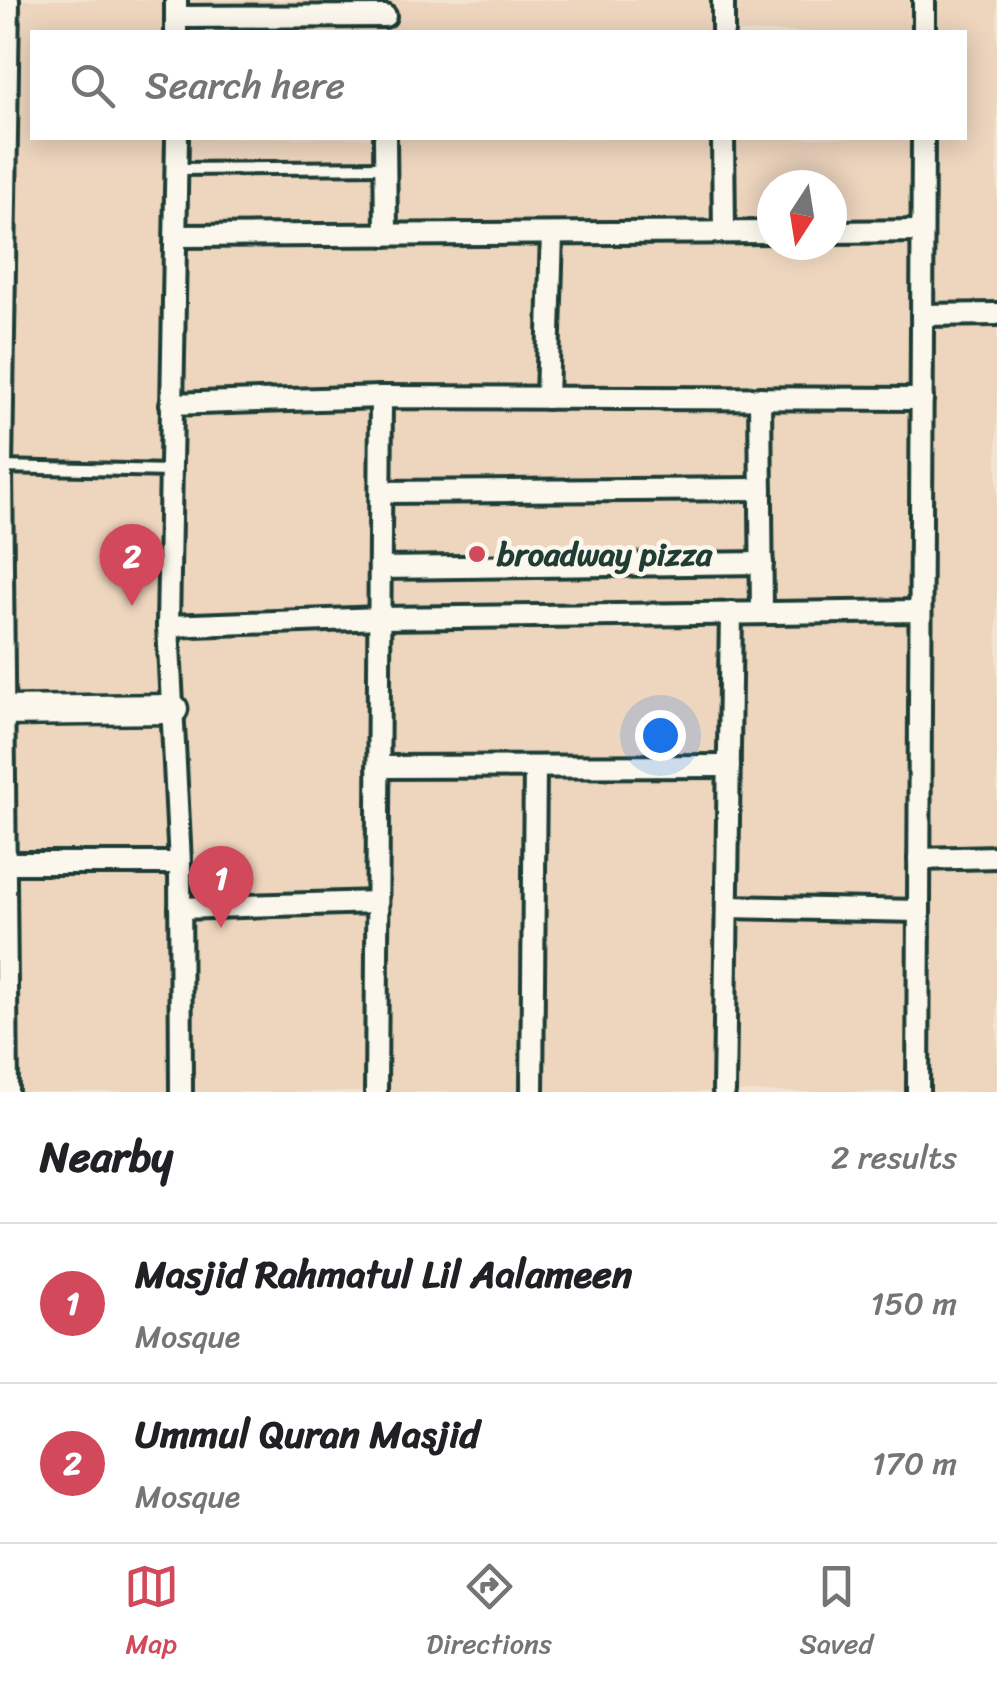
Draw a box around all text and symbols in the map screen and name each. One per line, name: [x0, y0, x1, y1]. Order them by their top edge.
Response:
search box: [30, 30, 967, 140]
text: Search here: [145, 52, 345, 119]
icon: search: [65, 58, 120, 113]
north arrow: [757, 170, 847, 260]
pin: 2: [100, 524, 164, 606]
place label: broadway pizza: [496, 526, 713, 583]
marker: broadway pizza: [466, 543, 488, 565]
your location: [635, 710, 686, 761]
pin: 1: [188, 846, 254, 928]
text: Nearby: [40, 1120, 173, 1194]
text: 2 results: [831, 1129, 957, 1186]
text: Masjid Rahmatul Lil Aalameen: [135, 1241, 632, 1308]
text: 1: [66, 1275, 79, 1332]
text: 150 m: [871, 1275, 957, 1332]
text: Mosque: [135, 1308, 240, 1365]
text: Ummul Quran Masjid: [135, 1401, 480, 1468]
text: 2: [63, 1435, 82, 1492]
text: 170 m: [872, 1435, 957, 1492]
text: Mosque: [135, 1468, 240, 1525]
tab: Map: [124, 1559, 179, 1668]
tab: Directions: [426, 1559, 552, 1668]
tab: Saved: [799, 1559, 873, 1668]

